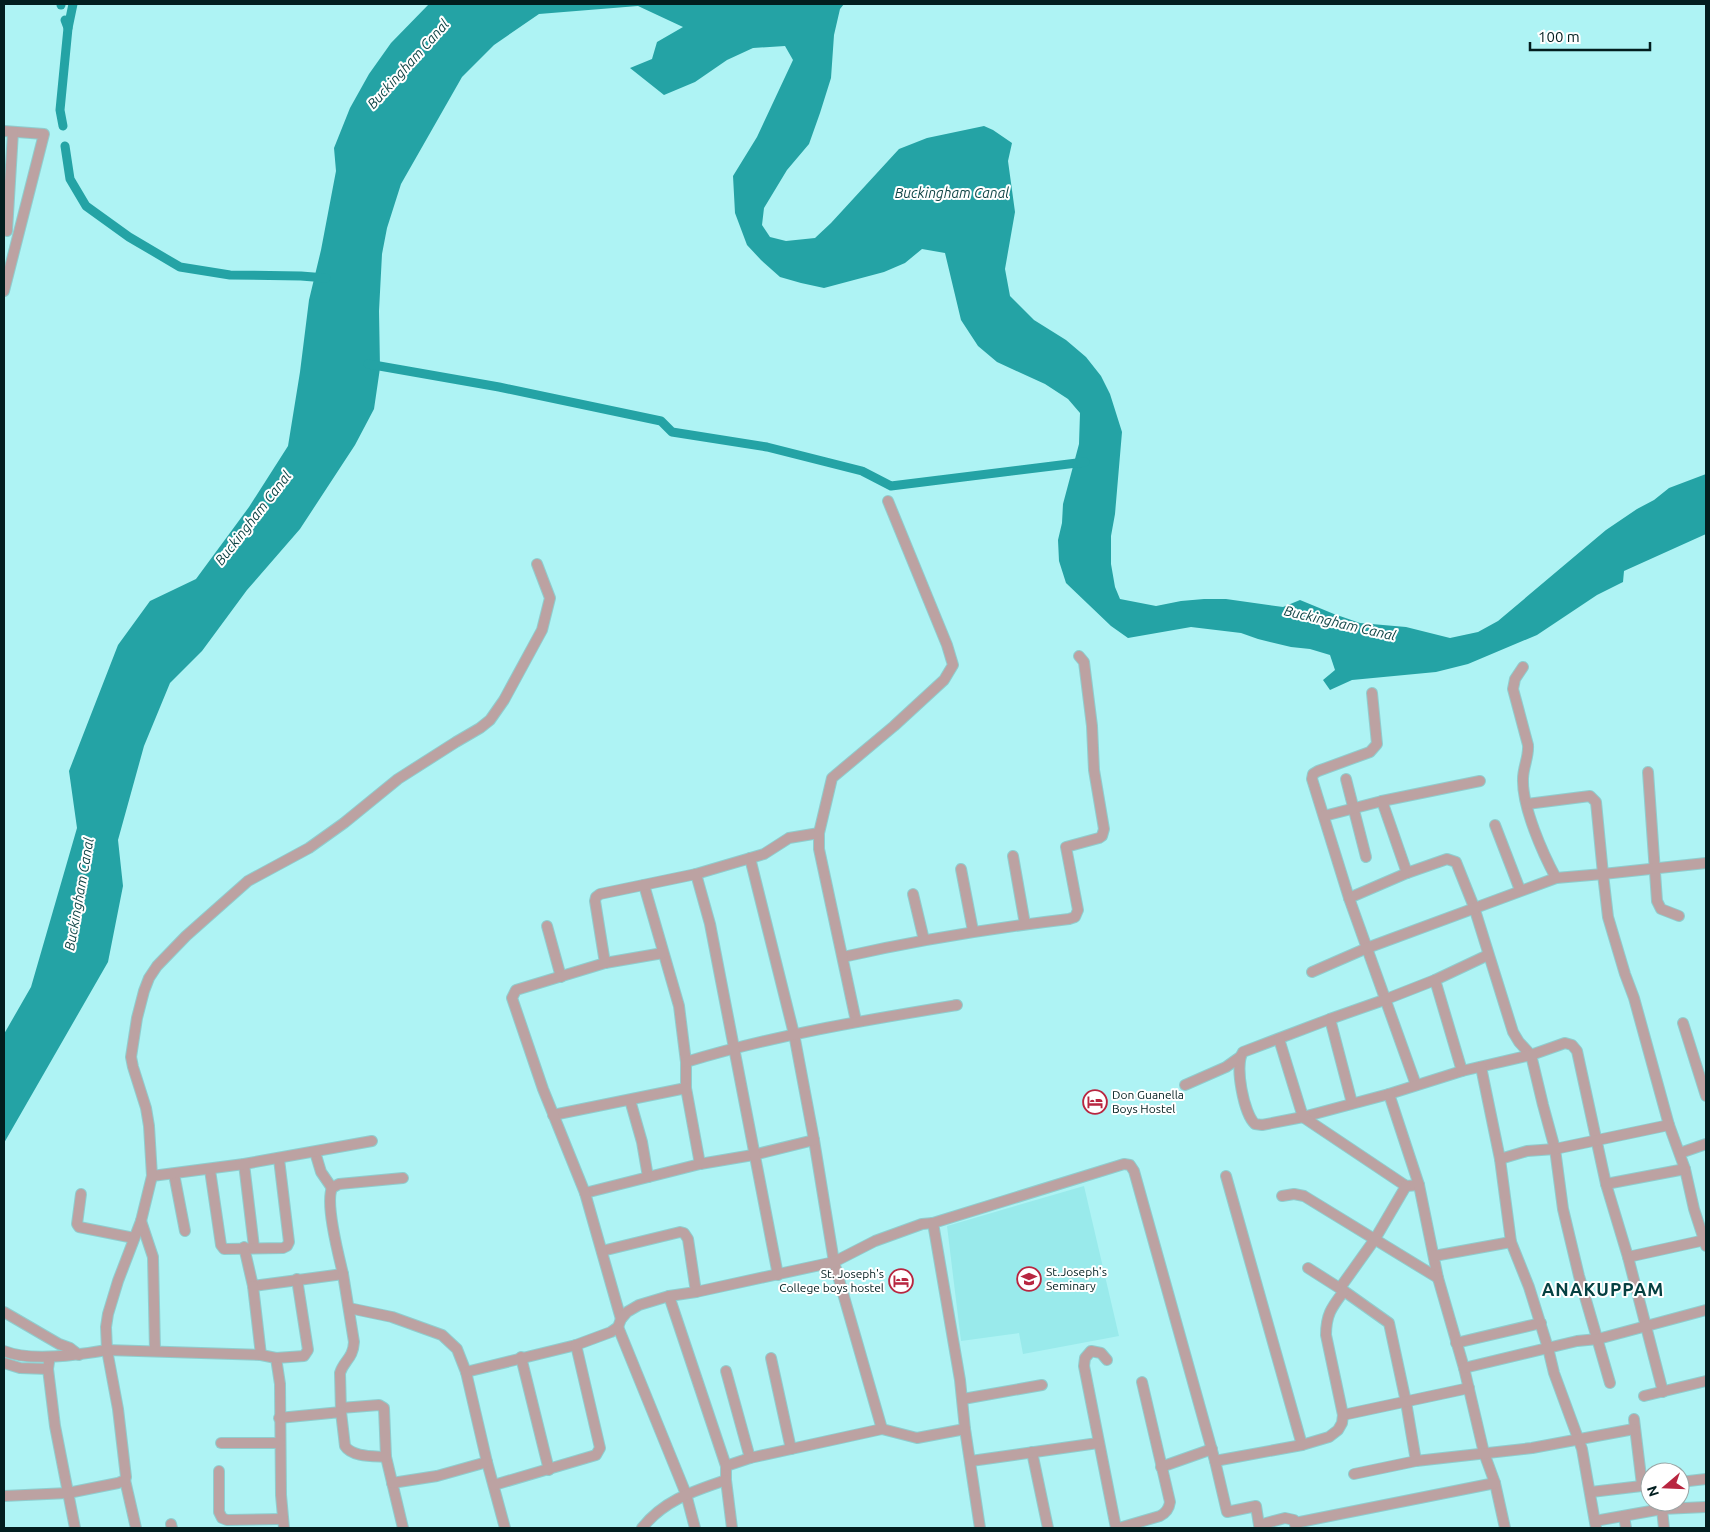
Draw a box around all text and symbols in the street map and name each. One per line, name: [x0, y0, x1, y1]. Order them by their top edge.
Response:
water label: Buckingham Canal: [364, 16, 452, 112]
scale bar: [1530, 20, 1650, 52]
text: 100 m: [1538, 28, 1580, 45]
water label: Buckingham Canal: [895, 185, 1009, 201]
water label: Buckingham Canal: [211, 468, 295, 568]
water label: Buckingham Canal: [1282, 602, 1398, 644]
water label: Buckingham Canal: [61, 836, 97, 952]
place label: Don Guanella Boys Hostel: [1112, 1088, 1184, 1115]
hotel icon: Don Guanella Boys Hostel: [1082, 1089, 1108, 1115]
place label: St.Joseph's Seminary: [1046, 1265, 1107, 1292]
school or university icon: St.Joseph's Seminary: [1016, 1266, 1042, 1292]
place label: St. Joseph's College boys hostel: [779, 1267, 884, 1294]
hotel icon: St. Joseph's College boys hostel: [888, 1268, 914, 1294]
district label: ANAKUPPAM: [1542, 1279, 1664, 1299]
north arrow: [1640, 1462, 1690, 1512]
text: N: [1643, 1484, 1662, 1499]

